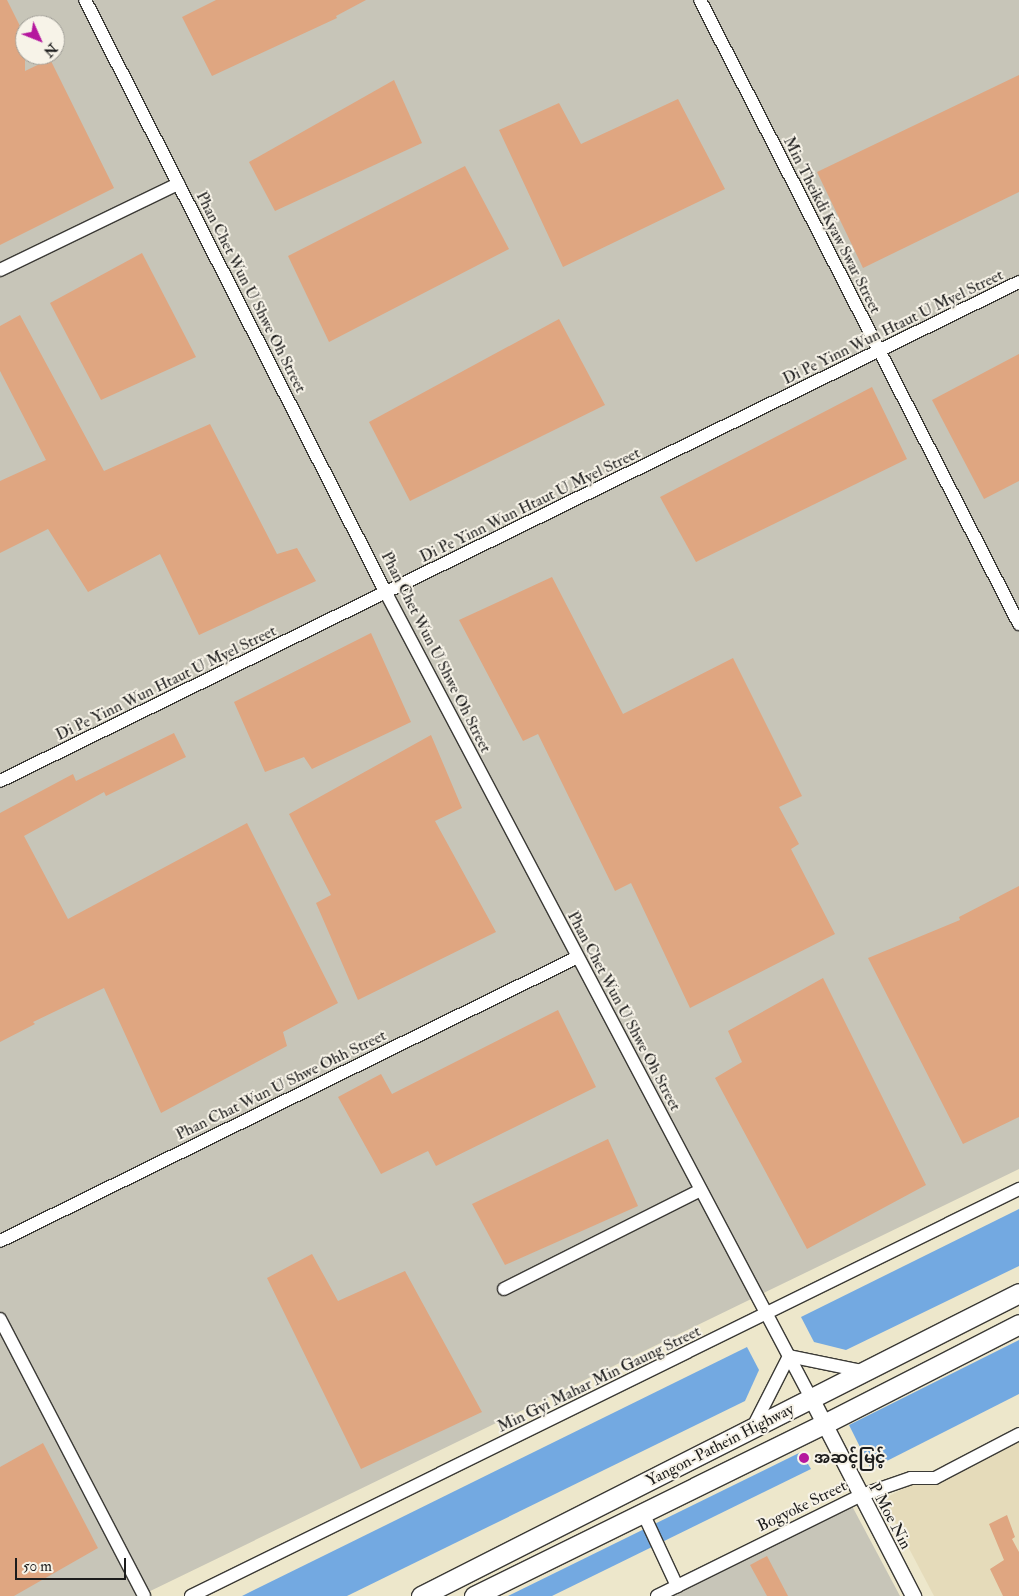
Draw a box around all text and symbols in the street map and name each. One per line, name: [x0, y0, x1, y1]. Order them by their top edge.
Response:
north arrow: [15, 15, 65, 65]
text: N: [40, 40, 61, 60]
street label: Min Theikdi Kyaw Swar Street: [779, 133, 885, 317]
street label: Phan Chet Wun U Shwe Oh Street: [192, 188, 310, 396]
street label: Di Pe Yinn Wun Htaut U Myel Street: [780, 265, 1006, 389]
street label: Di Pe Yinn Wun Htaut U Myel Street: [417, 443, 643, 567]
street label: Phan Chet Wun U Shwe Oh Street: [377, 548, 495, 756]
street label: Di Pe Yinn Wun Htaut U Myel Street: [53, 621, 279, 745]
street label: Phan Chet Wun U Shwe Oh Street: [563, 908, 685, 1114]
street label: Phan Chat Wun U Shwe Ohh Street: [173, 1026, 389, 1144]
street label: Min Gyi Mahar Min Gaung Street: [494, 1321, 704, 1437]
street label: Yangon-Pathein Highway: [643, 1399, 797, 1491]
place label: အဆင့်မြင့်: [814, 1448, 886, 1468]
marker: အဆင့်မြင့်: [798, 1452, 810, 1464]
street label: Bogyoke Street: [754, 1476, 850, 1536]
street label: P Moe Nin: [865, 1480, 915, 1552]
scale bar: [18, 1548, 129, 1580]
text: 50 m: [23, 1557, 52, 1576]

